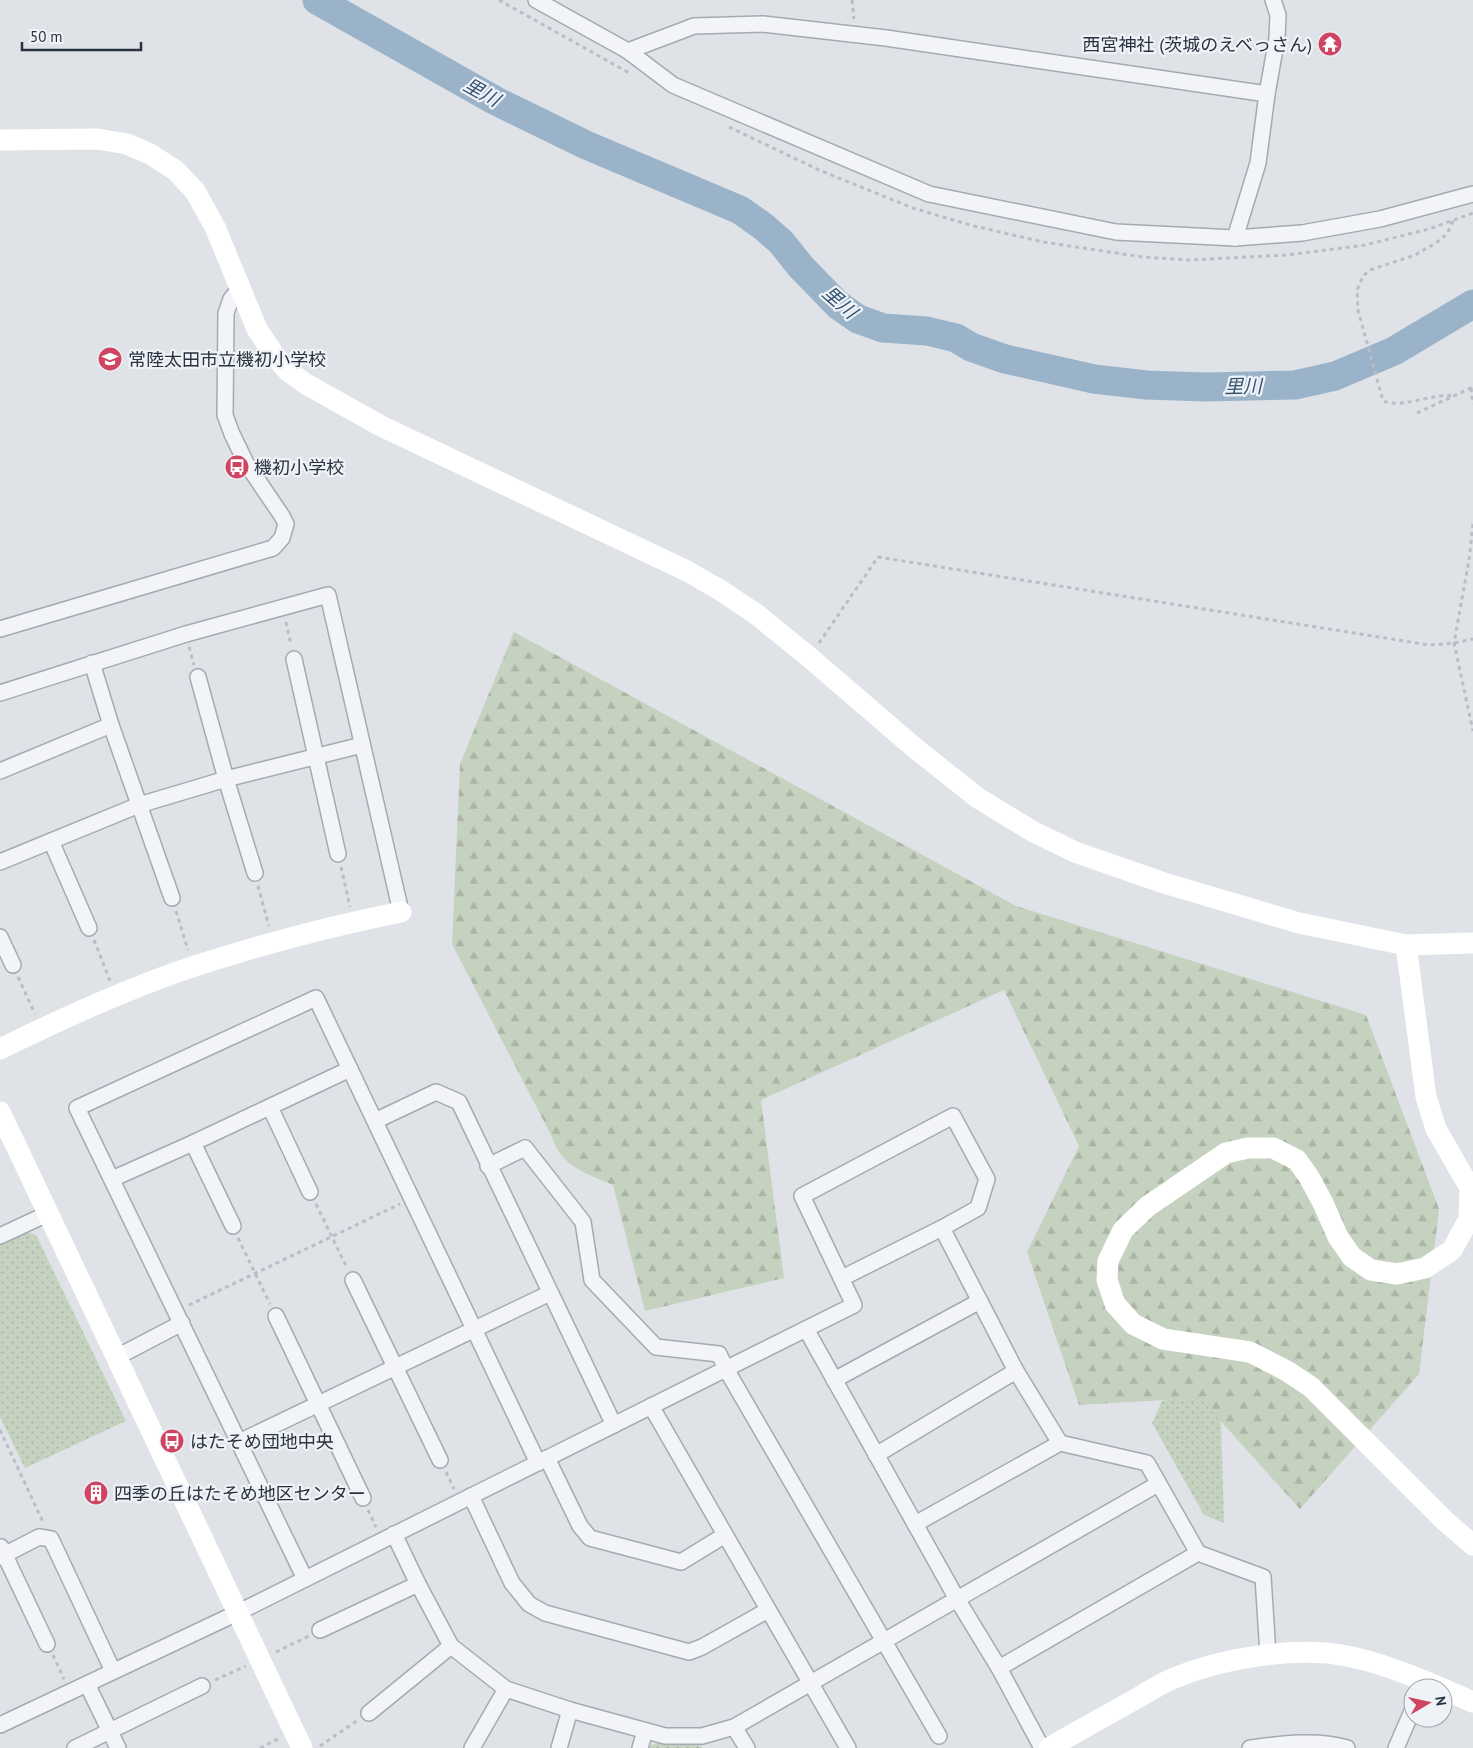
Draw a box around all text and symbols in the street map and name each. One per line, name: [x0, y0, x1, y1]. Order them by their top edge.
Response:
scale bar: [22, 20, 141, 52]
text: 50 m: [30, 27, 63, 46]
temple icon: 西宮神社 (茨城のえべっさん): [1317, 31, 1343, 57]
place label: 西宮神社 (茨城のえべっさん): [1082, 33, 1312, 56]
water label: 里川: [460, 72, 506, 113]
water label: 里川: [818, 280, 864, 325]
school or university icon: 常陸太田市立機初小学校: [97, 346, 123, 372]
place label: 常陸太田市立機初小学校: [128, 348, 326, 371]
water label: 里川: [1224, 374, 1264, 398]
bus stop icon: 機初小学校: [224, 454, 250, 480]
place label: 機初小学校: [254, 456, 344, 479]
bus stop icon: はたそめ団地中央: [159, 1428, 185, 1454]
place label: はたそめ団地中央: [190, 1430, 334, 1453]
building icon: 四季の丘はたそめ地区センター: [83, 1480, 109, 1506]
place label: 四季の丘はたそめ地区センター: [114, 1482, 366, 1505]
north arrow: [1403, 1678, 1453, 1728]
text: N: [1431, 1695, 1450, 1707]

